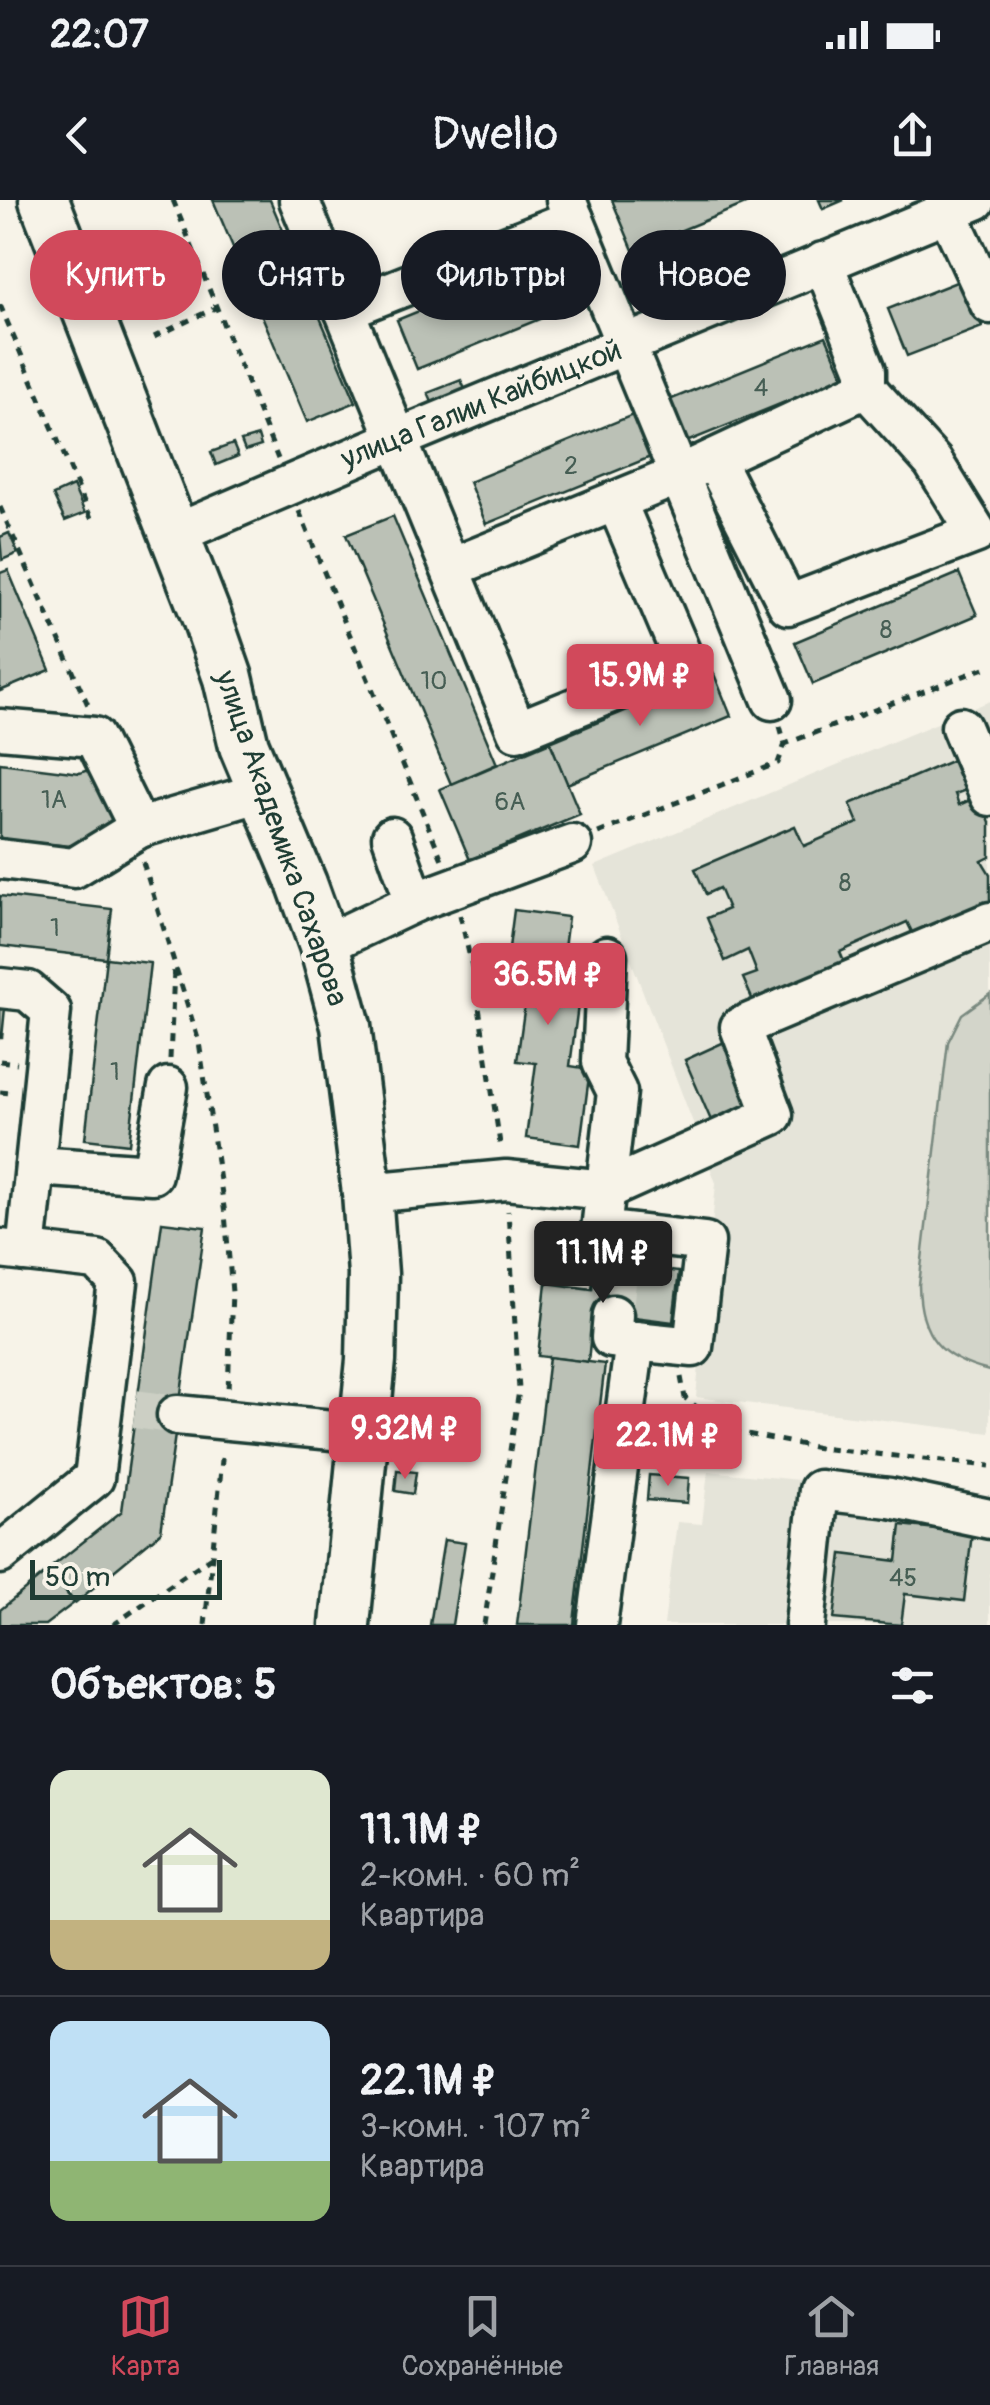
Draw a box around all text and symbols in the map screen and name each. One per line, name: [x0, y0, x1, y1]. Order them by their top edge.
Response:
text: 22:07: [50, 11, 149, 59]
text: Dwello: [432, 107, 558, 163]
icon: back: [50, 108, 105, 163]
icon: share: [885, 108, 940, 163]
chip: Купить: [30, 230, 202, 320]
chip: Снять: [222, 230, 381, 320]
chip: Фильтры: [401, 230, 601, 320]
chip: Новое: [621, 230, 786, 320]
street label: улица Галии Кайбицкой: [334, 331, 627, 478]
house number: 4: [754, 373, 768, 404]
house number: 2: [564, 451, 578, 482]
house number: 8: [880, 615, 892, 646]
pin: 15.9M ₽: [548, 644, 732, 729]
text: 15.9M ₽: [589, 656, 691, 696]
street label: улица Академика Сахарова: [206, 665, 356, 1011]
house number: 10: [421, 666, 447, 697]
house number: 1А: [41, 785, 67, 816]
house number: 6А: [495, 787, 525, 818]
house number: 8: [839, 868, 851, 899]
house number: 1: [50, 913, 60, 944]
pin: 36.5M ₽: [456, 943, 640, 1028]
text: 36.5M ₽: [493, 955, 603, 995]
house number: 1: [110, 1057, 120, 1088]
pin: 11.1M ₽: [511, 1221, 695, 1306]
text: 11.1M ₽: [556, 1233, 650, 1273]
pin: 9.32M ₽: [313, 1397, 497, 1482]
pin: 22.1M ₽: [576, 1404, 760, 1489]
text: 9.32M ₽: [351, 1409, 459, 1449]
text: 22.1M ₽: [616, 1416, 720, 1456]
scale bar: [30, 1555, 222, 1600]
text: 50 m: [45, 1560, 110, 1595]
house number: 45: [889, 1563, 917, 1594]
icon: filters: [885, 1658, 940, 1713]
text: Объектов: 5: [50, 1659, 277, 1711]
text: 11.1M ₽: [360, 1804, 483, 1856]
icon: home: [130, 1810, 250, 1930]
text: 2-комн. · 60 m²: [360, 1856, 580, 1896]
text: Квартира: [360, 1896, 484, 1936]
text: 22.1M ₽: [360, 2055, 497, 2107]
icon: home: [130, 2061, 250, 2181]
text: 3-комн. · 107 m²: [360, 2107, 591, 2147]
text: Квартира: [360, 2147, 484, 2187]
tab: Карта: [111, 2289, 180, 2384]
tab: Сохранённые: [401, 2289, 563, 2384]
tab: Главная: [784, 2289, 879, 2384]

